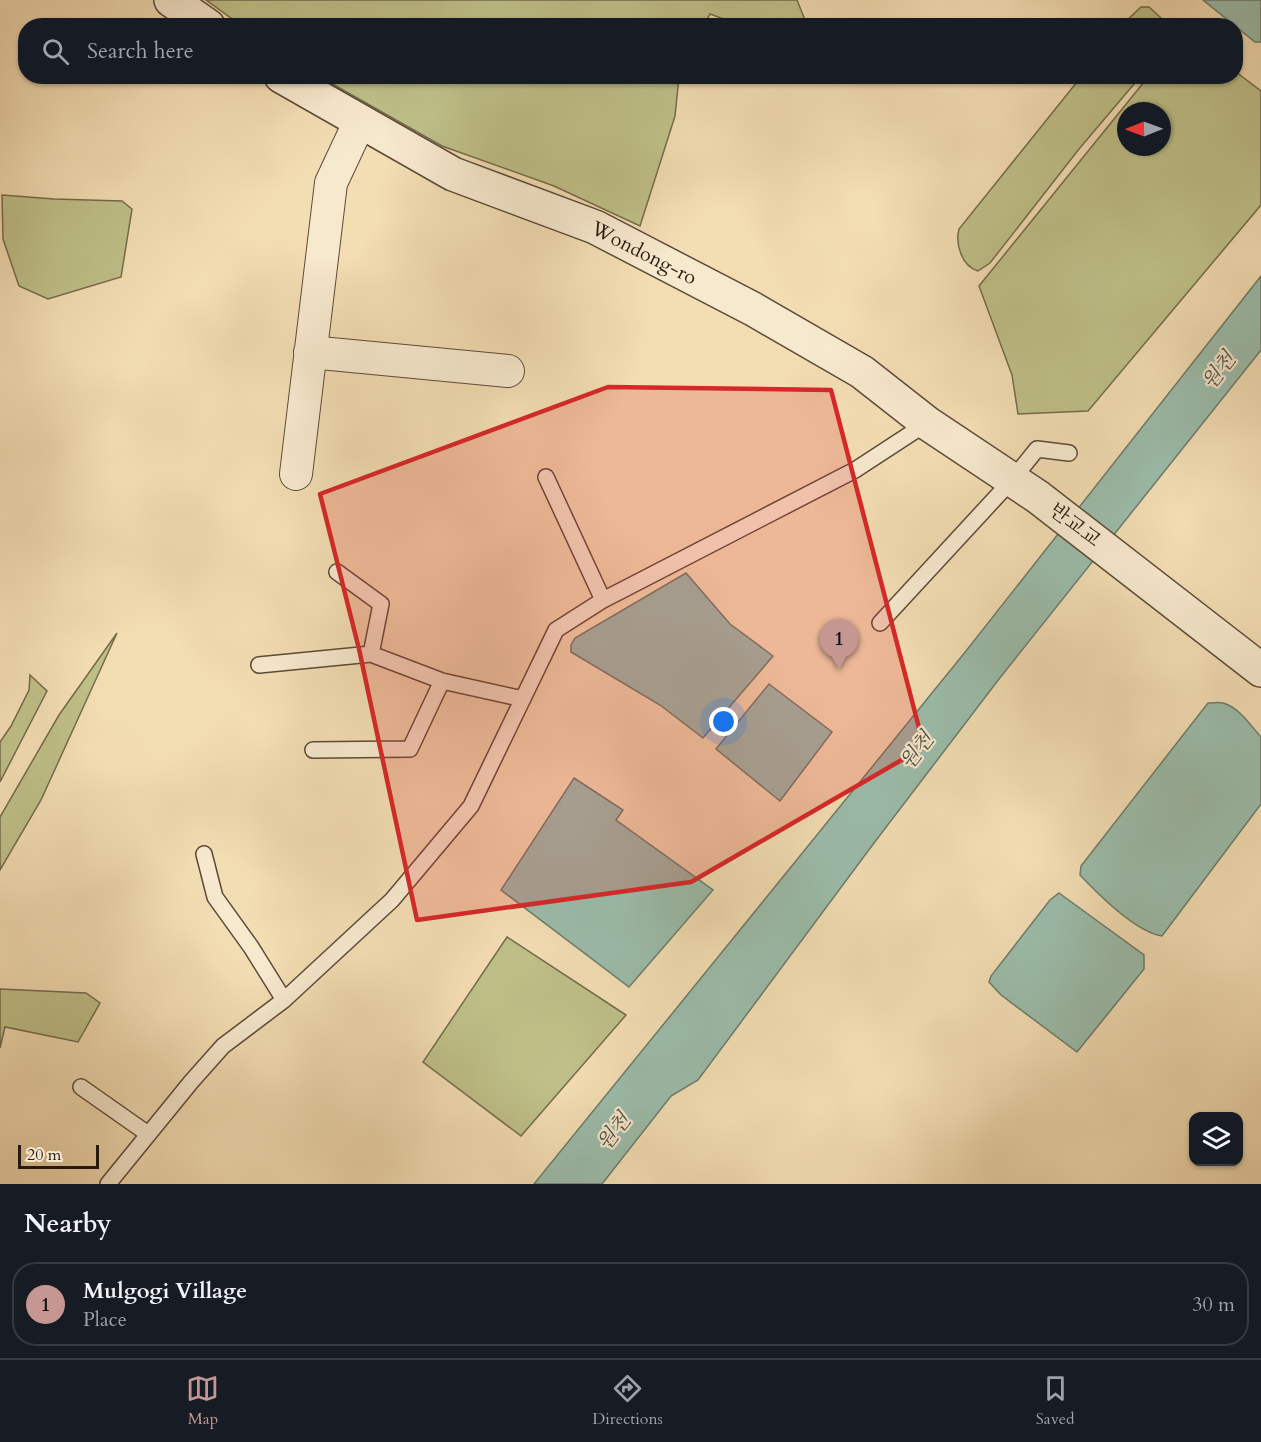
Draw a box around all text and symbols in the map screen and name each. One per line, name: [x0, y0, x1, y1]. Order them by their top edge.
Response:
search box: [18, 18, 1243, 84]
icon: search: [39, 35, 72, 68]
text: Search here: [87, 36, 194, 66]
north arrow: [1117, 102, 1171, 156]
street label: Wondong-ro: [586, 214, 702, 291]
water label: 원천: [1195, 345, 1244, 396]
street label: 반교교: [1044, 497, 1107, 554]
pin: 1: [820, 620, 858, 669]
your location: [709, 707, 738, 736]
water label: 원천: [893, 725, 942, 776]
water label: 원천: [590, 1106, 639, 1157]
map controls: [1189, 1112, 1243, 1166]
button: layers: [1189, 1112, 1243, 1166]
scale bar: [18, 1142, 99, 1170]
text: 20 m: [27, 1144, 61, 1166]
text: Nearby: [24, 1206, 112, 1241]
text: Mulgogi Village: [83, 1276, 247, 1306]
text: 1: [40, 1291, 51, 1318]
text: 30 m: [1192, 1291, 1235, 1318]
text: Place: [83, 1306, 127, 1333]
tab: Map: [186, 1372, 219, 1430]
tab: Directions: [592, 1372, 663, 1430]
tab: Saved: [1036, 1372, 1075, 1430]

